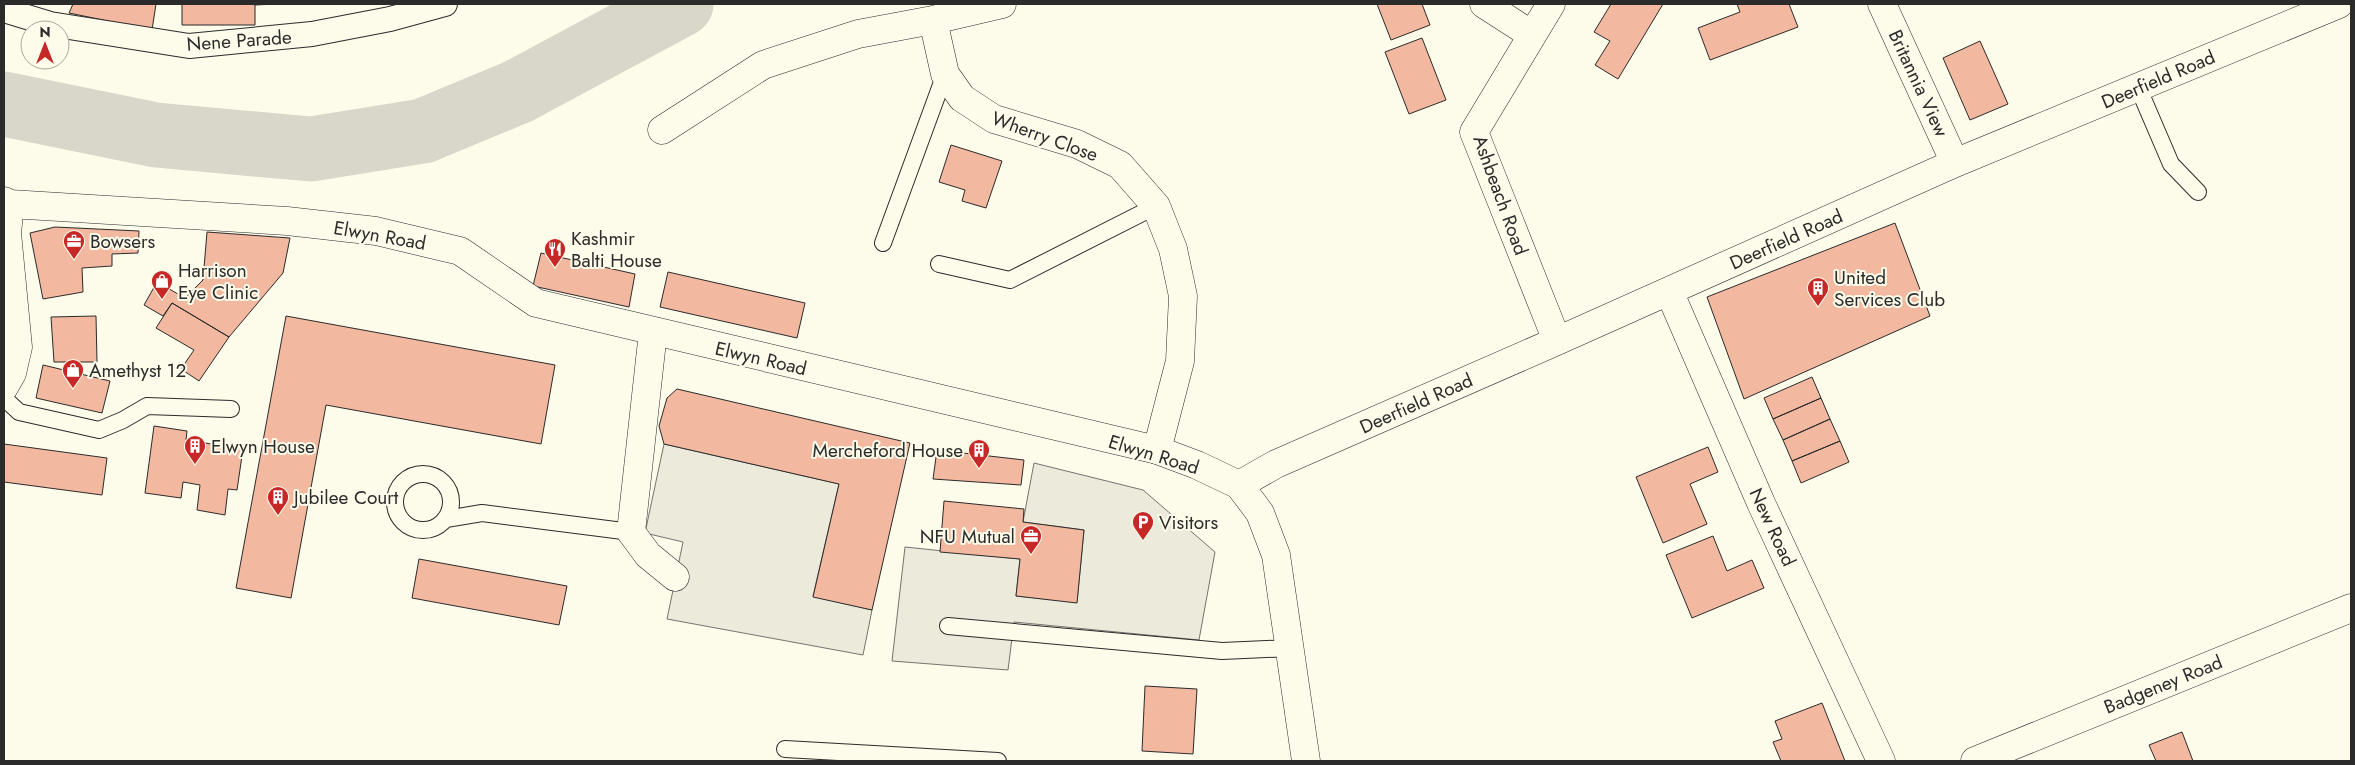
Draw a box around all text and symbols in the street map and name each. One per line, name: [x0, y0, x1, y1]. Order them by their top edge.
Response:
north arrow: [20, 20, 70, 70]
text: N: [39, 22, 51, 42]
street label: Nene Parade: [186, 23, 293, 58]
street label: Britannia View: [1882, 25, 1955, 141]
street label: Deerfield Road: [2097, 43, 2219, 116]
street label: Wherry Close: [988, 105, 1102, 168]
street label: Ashbeach Road: [1466, 132, 1535, 259]
street label: Deerfield Road: [1725, 203, 1847, 276]
street label: Elwyn Road: [332, 214, 428, 257]
place label: Kashmir Balti House: [571, 225, 662, 274]
place label: Bowsers: [90, 228, 156, 255]
office icon: Bowsers: [62, 229, 86, 260]
restaurant icon: Kashmir Balti House: [543, 237, 567, 268]
place label: Harrison Eye Clinic: [178, 257, 258, 306]
place label: United Services Club: [1834, 264, 1945, 313]
shop icon: Harrison Eye Clinic: [150, 269, 174, 300]
building icon: United Services Club: [1806, 276, 1830, 307]
street label: Elwyn Road: [712, 335, 809, 382]
place label: Amethyst 12: [89, 357, 186, 384]
shop icon: Amethyst 12: [61, 358, 85, 389]
street label: Deerfield Road: [1355, 367, 1477, 440]
street label: Elwyn Road: [1105, 428, 1202, 481]
place label: Elwyn House: [211, 433, 315, 460]
building icon: Elwyn House: [183, 434, 207, 465]
place label: Mercheford House: [813, 437, 963, 464]
building icon: Mercheford House: [967, 438, 991, 469]
place label: Jubilee Court: [291, 484, 399, 511]
street label: New Road: [1743, 484, 1802, 571]
building icon: Jubilee Court: [266, 485, 290, 516]
place label: Visitors: [1159, 509, 1219, 536]
parking icon: Visitors: [1131, 510, 1155, 541]
place label: NFU Mutual: [920, 523, 1015, 550]
office icon: NFU Mutual: [1019, 524, 1043, 555]
street label: Badgeney Road: [2100, 648, 2227, 721]

